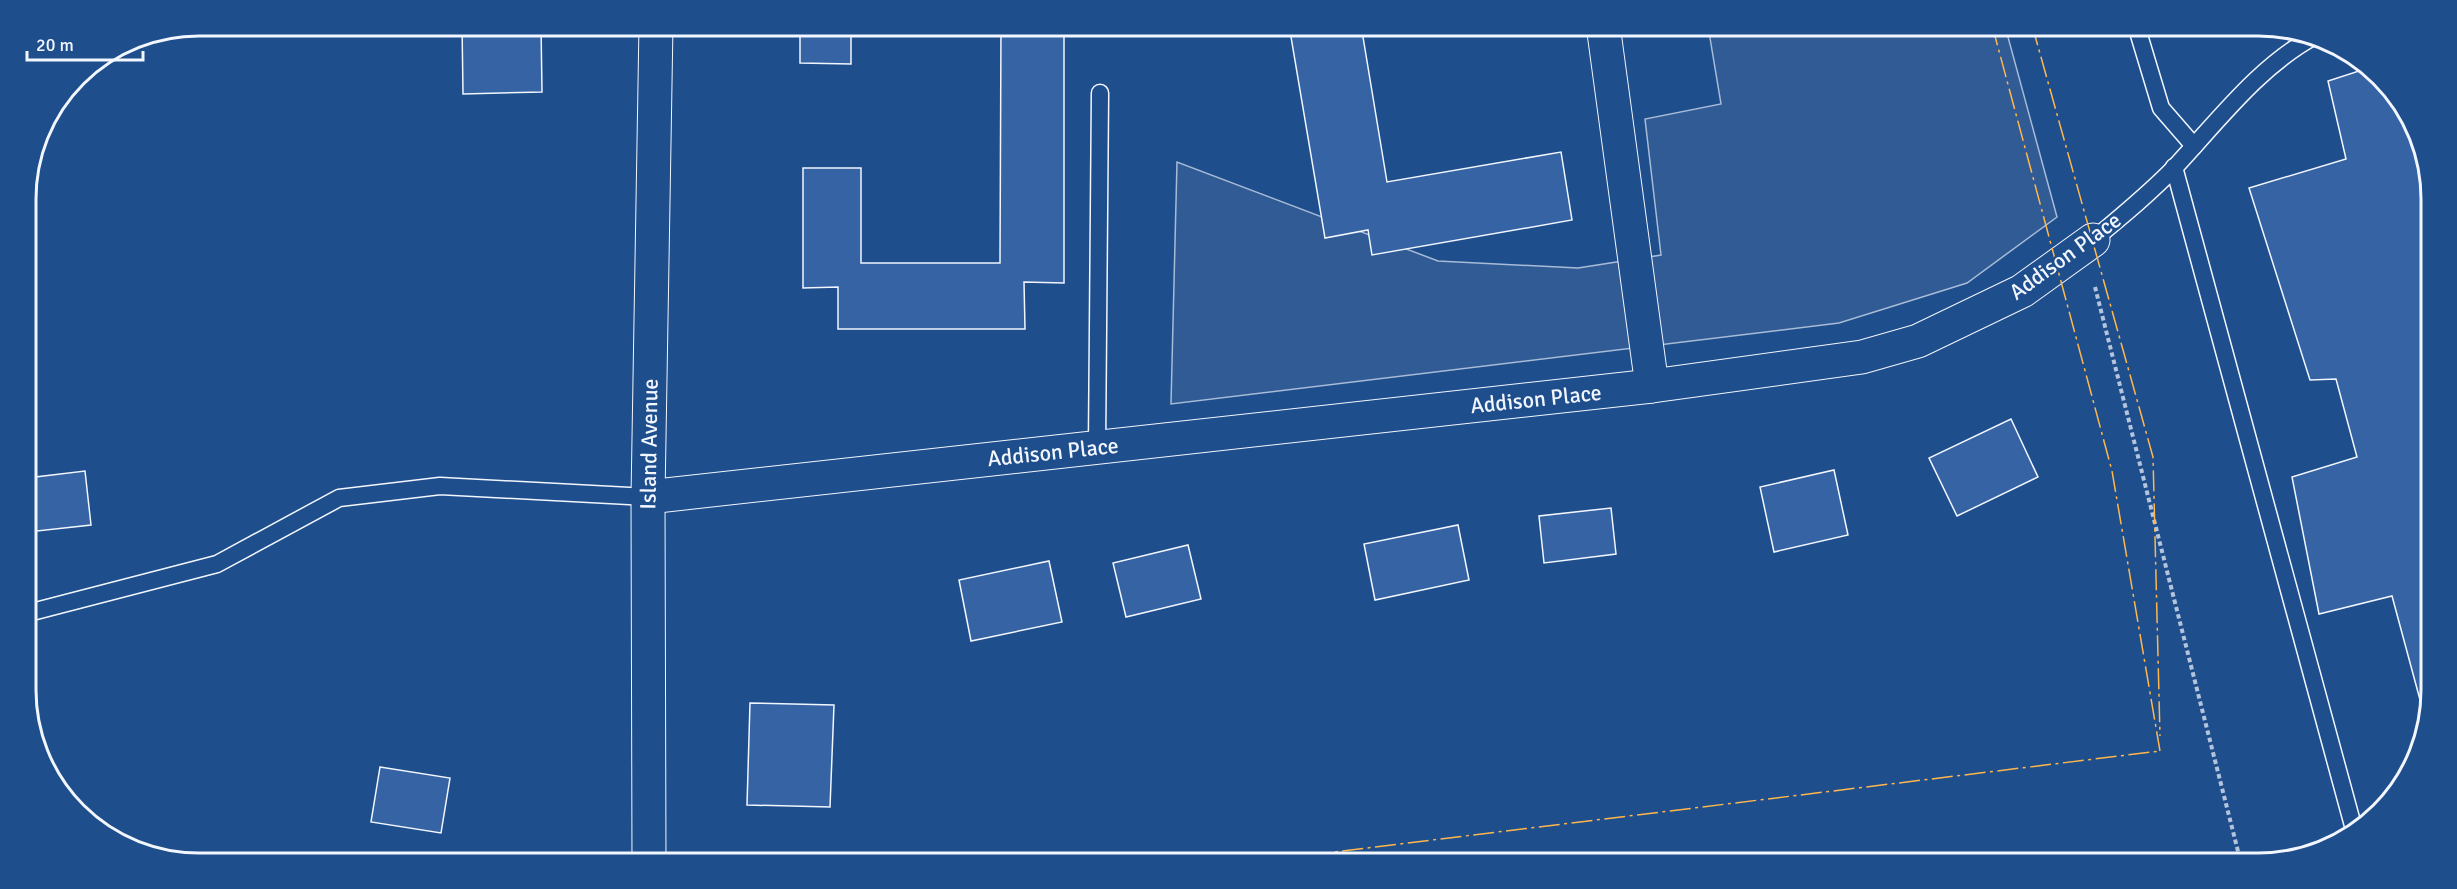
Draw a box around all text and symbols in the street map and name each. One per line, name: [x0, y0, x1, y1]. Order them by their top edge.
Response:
scale bar: [27, 24, 142, 62]
text: 20 m: [36, 34, 74, 56]
street label: Addison Place: [2004, 206, 2126, 306]
street label: Island Avenue: [634, 378, 664, 510]
street label: Addison Place: [1469, 379, 1603, 419]
street label: Addison Place: [986, 432, 1120, 472]

